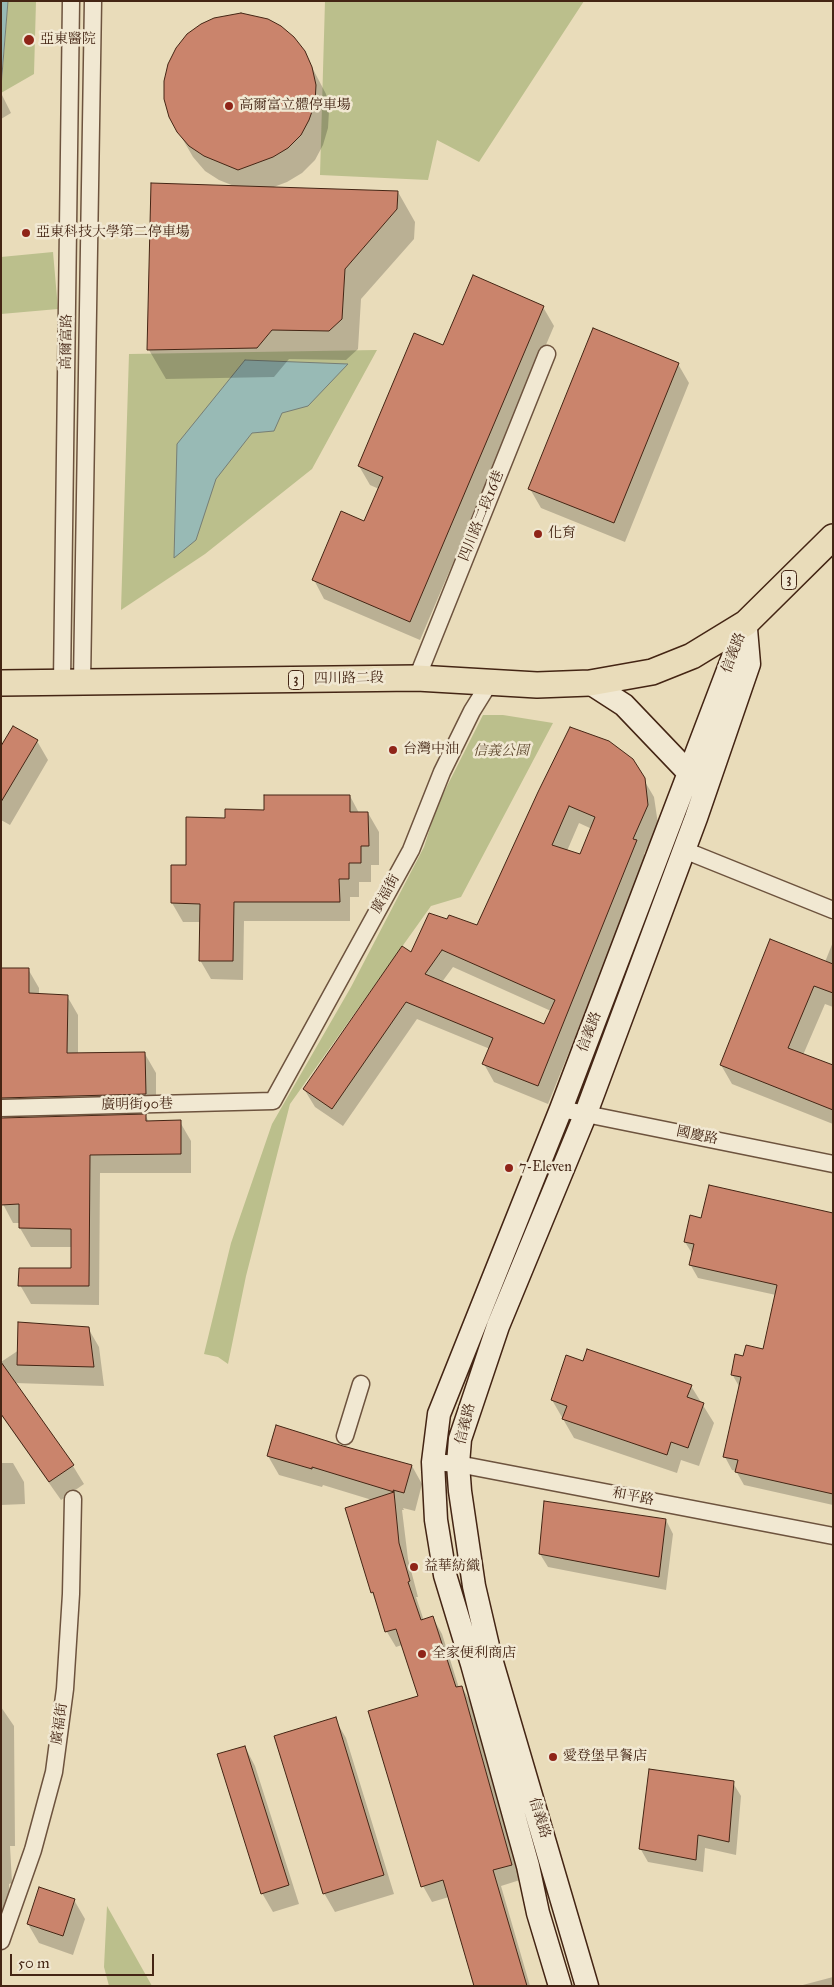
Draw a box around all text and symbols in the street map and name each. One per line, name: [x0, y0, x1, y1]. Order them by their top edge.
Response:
place label: 亞東醫院: [40, 32, 96, 48]
marker: 亞東醫院: [22, 33, 36, 47]
place label: 高爾富立體停車場: [239, 98, 351, 114]
marker: 高爾富立體停車場: [223, 100, 235, 112]
place label: 亞東科技大學第二停車場: [36, 225, 190, 241]
marker: 亞東科技大學第二停車場: [20, 227, 32, 239]
street label: 高爾富路: [58, 314, 76, 370]
street label: 四川路二段16巷: [456, 468, 508, 564]
place label: 化育: [548, 526, 576, 542]
marker: 化育: [532, 528, 544, 540]
road number: 3: [782, 570, 796, 590]
street label: 信義路: [719, 630, 749, 676]
road number: 3: [288, 670, 304, 690]
street label: 四川路二段: [314, 670, 384, 688]
place label: 台灣中油: [403, 742, 459, 758]
marker: 台灣中油: [387, 744, 399, 756]
park label: 信義公園: [473, 744, 529, 760]
street label: 廣福街: [368, 872, 404, 916]
street label: 信義路: [575, 1009, 605, 1055]
street label: 廣明街90巷: [101, 1096, 173, 1114]
street label: 國慶路: [675, 1123, 719, 1149]
place label: 7-Eleven: [519, 1160, 572, 1176]
marker: 7-Eleven: [503, 1162, 515, 1174]
street label: 信義路: [453, 1402, 479, 1446]
street label: 和平路: [611, 1485, 655, 1509]
place label: 益華紡織: [424, 1559, 480, 1575]
marker: 益華紡織: [408, 1561, 420, 1573]
place label: 全家便利商店: [432, 1646, 516, 1662]
marker: 全家便利商店: [416, 1648, 428, 1660]
street label: 廣福街: [49, 1702, 71, 1746]
place label: 愛登堡早餐店: [563, 1749, 647, 1765]
marker: 愛登堡早餐店: [547, 1751, 559, 1763]
street label: 信義路: [525, 1795, 553, 1841]
scale bar: [12, 1944, 156, 1976]
text: 50 m: [18, 1954, 50, 1972]

